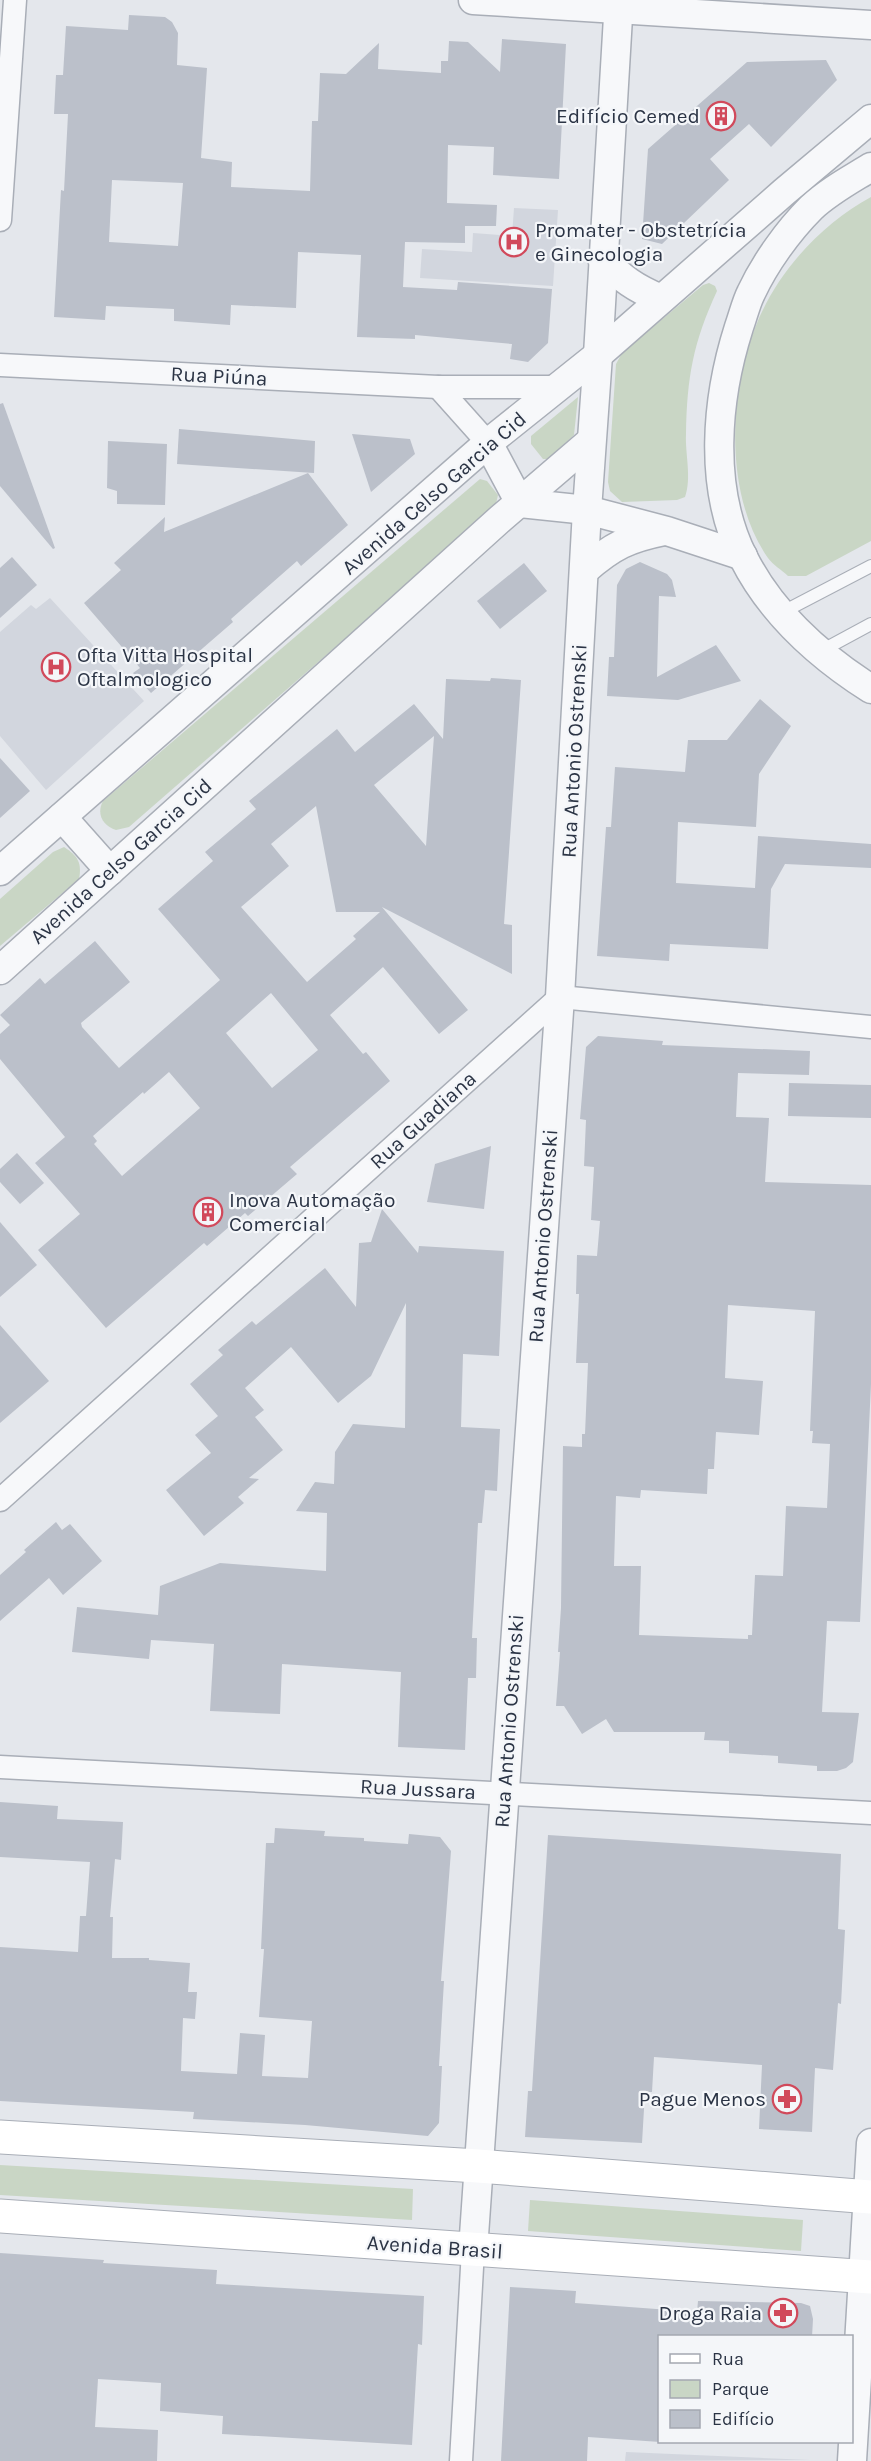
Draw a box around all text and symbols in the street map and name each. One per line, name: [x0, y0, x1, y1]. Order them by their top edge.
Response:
building icon: Edifício Cemed: [705, 100, 737, 132]
place label: Edifício Cemed: [556, 104, 700, 128]
place label: Promater - Obstetrícia e Ginecologia: [535, 218, 747, 266]
hospital icon: Promater - Obstetrícia e Ginecologia: [498, 226, 530, 258]
street label: Rua Piúna: [170, 361, 268, 391]
street label: Avenida Celso Garcia Cid: [337, 407, 531, 579]
place label: Ofta Vitta Hospital Oftalmologico: [77, 643, 253, 691]
street label: Rua Antonio Ostrenski: [556, 643, 592, 859]
hospital icon: Ofta Vitta Hospital Oftalmologico: [40, 651, 72, 683]
street label: Avenida Celso Garcia Cid: [25, 773, 217, 949]
street label: Rua Guadiana: [365, 1066, 481, 1174]
street label: Rua Antonio Ostrenski: [524, 1128, 562, 1344]
place label: Inova Automação Comercial: [229, 1188, 395, 1236]
building icon: Inova Automação Comercial: [192, 1196, 224, 1228]
street label: Rua Antonio Ostrenski: [490, 1613, 528, 1829]
street label: Rua Jussara: [359, 1774, 477, 1804]
pharmacy icon: Pague Menos: [771, 2083, 803, 2115]
place label: Pague Menos: [639, 2087, 766, 2111]
street label: Avenida Brasil: [366, 2230, 504, 2264]
pharmacy icon: Droga Raia: [767, 2297, 799, 2329]
place label: Droga Raia: [658, 2301, 762, 2325]
legend: [658, 2335, 853, 2443]
text: Rua: [712, 2348, 744, 2370]
text: Parque: [712, 2378, 769, 2400]
text: Edifício: [712, 2408, 774, 2430]

